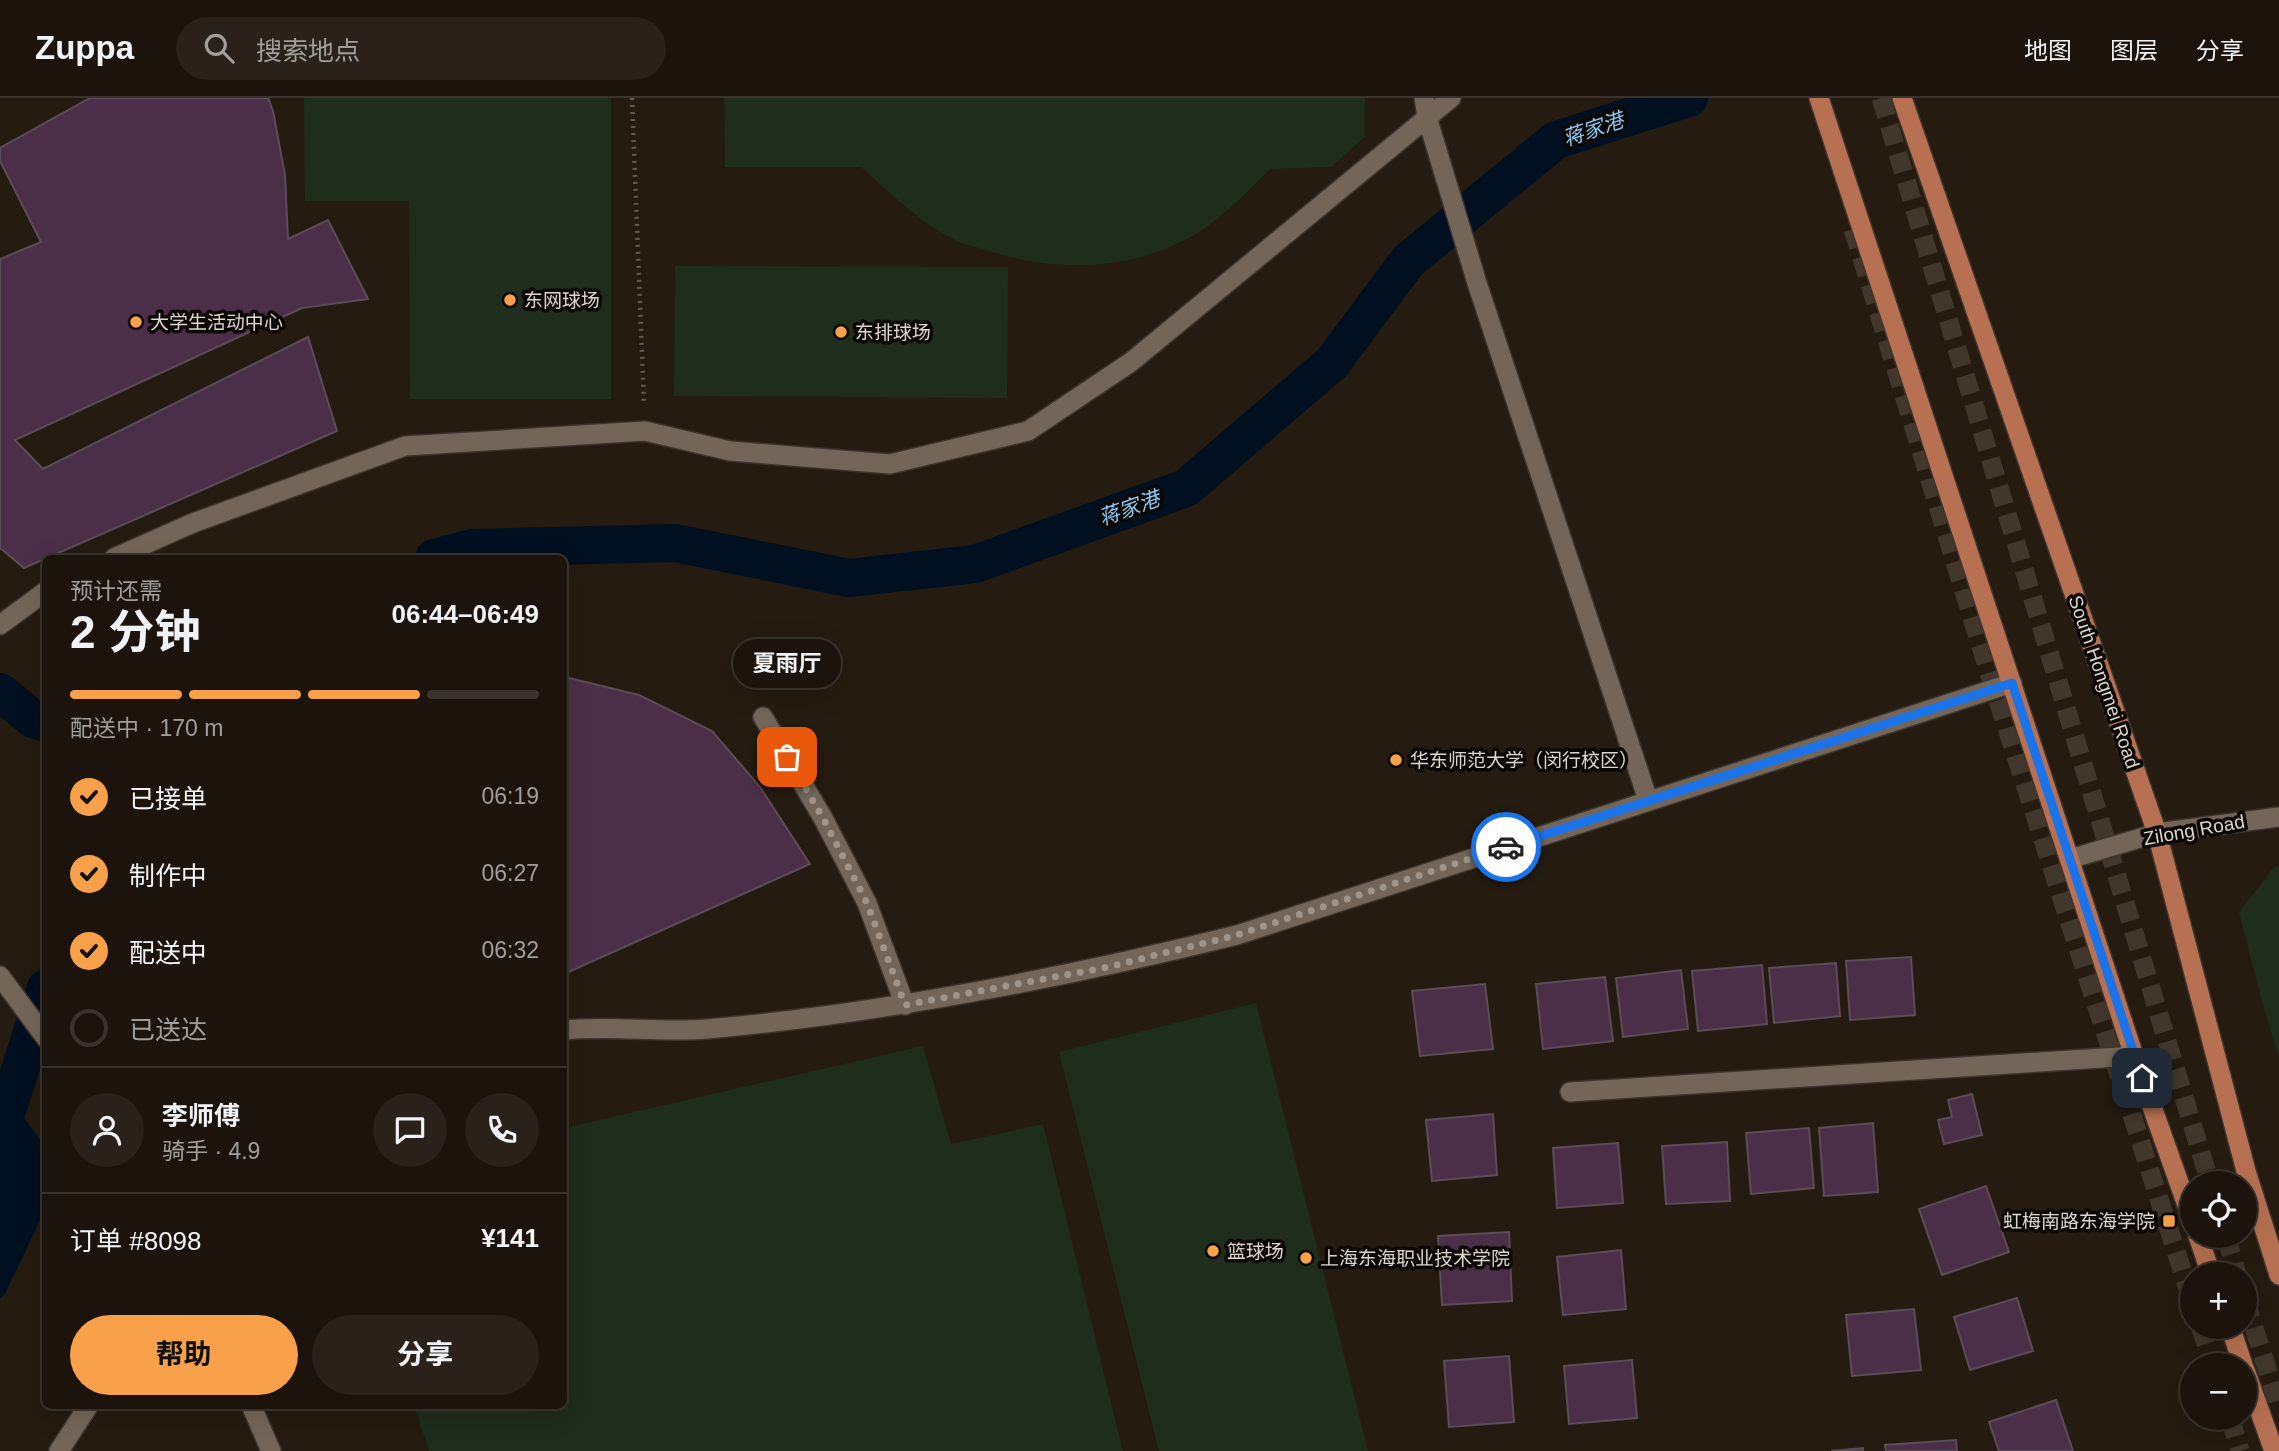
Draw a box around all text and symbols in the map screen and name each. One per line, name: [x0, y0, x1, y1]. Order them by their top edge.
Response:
search box: [176, 17, 666, 80]
text: Zuppa: [35, 29, 134, 66]
icon: search: [200, 29, 238, 67]
text: 搜索地点: [256, 36, 360, 66]
text: 地图: [2024, 37, 2072, 64]
text: 图层: [2110, 37, 2158, 64]
text: 分享: [2196, 37, 2244, 64]
water label: 蒋家港: [1559, 107, 1629, 150]
place label: 东网球场: [524, 290, 600, 311]
marker: 东网球场: [502, 292, 518, 308]
place label: 大学生活动中心: [150, 312, 283, 333]
marker: 大学生活动中心: [128, 314, 144, 330]
place label: 东排球场: [855, 322, 931, 343]
marker: 东排球场: [833, 324, 849, 340]
water label: 蒋家港: [1095, 485, 1165, 530]
text: 预计还需: [70, 578, 162, 604]
street label: South Hongmei Road: [2064, 593, 2144, 771]
text: 06:44–06:49: [392, 599, 539, 629]
text: 2 分钟: [70, 606, 200, 658]
callout: 夏雨厅: [733, 638, 841, 687]
text: 夏雨厅: [753, 650, 822, 676]
text: 配送中 · 170 m: [70, 715, 223, 741]
pin: [757, 727, 817, 787]
icon: bag: [768, 738, 806, 776]
place label: 华东师范大学（闵行校区）: [1410, 750, 1638, 771]
marker: 华东师范大学（闵行校区）: [1388, 752, 1404, 768]
icon: check: [70, 778, 108, 816]
text: 06:19: [481, 783, 539, 809]
text: 已接单: [129, 784, 207, 814]
street label: Zilong Road: [2142, 811, 2246, 849]
courier: [1471, 812, 1541, 882]
icon: car: [1487, 828, 1525, 866]
icon: check: [70, 855, 108, 893]
text: 06:27: [481, 860, 539, 886]
text: 制作中: [129, 861, 207, 891]
icon: check: [70, 932, 108, 970]
text: 06:32: [481, 937, 539, 963]
text: 配送中: [129, 938, 207, 968]
text: 已送达: [129, 1015, 207, 1045]
pin: [2112, 1048, 2172, 1108]
icon: home: [2123, 1059, 2161, 1097]
button: person: [70, 1093, 144, 1167]
button: chat: [373, 1093, 447, 1167]
button: phone: [465, 1093, 539, 1167]
text: 李师傅: [162, 1101, 240, 1131]
text: 骑手 · 4.9: [162, 1138, 260, 1164]
map controls: [2180, 1171, 2257, 1430]
button: locate: [2180, 1171, 2257, 1248]
place label: 虹梅南路东海学院: [2003, 1211, 2155, 1232]
marker: 虹梅南路东海学院: [2161, 1213, 2177, 1229]
text: ¥141: [481, 1223, 539, 1253]
text: 订单 #8098: [70, 1226, 202, 1256]
place label: 篮球场: [1227, 1241, 1284, 1262]
marker: 篮球场: [1205, 1243, 1221, 1259]
place label: 上海东海职业技术学院: [1320, 1248, 1510, 1269]
marker: 上海东海职业技术学院: [1298, 1250, 1314, 1266]
button: +: [2180, 1262, 2257, 1339]
button: 帮助: [70, 1315, 298, 1395]
button: 分享: [312, 1315, 539, 1395]
button: −: [2180, 1353, 2257, 1430]

